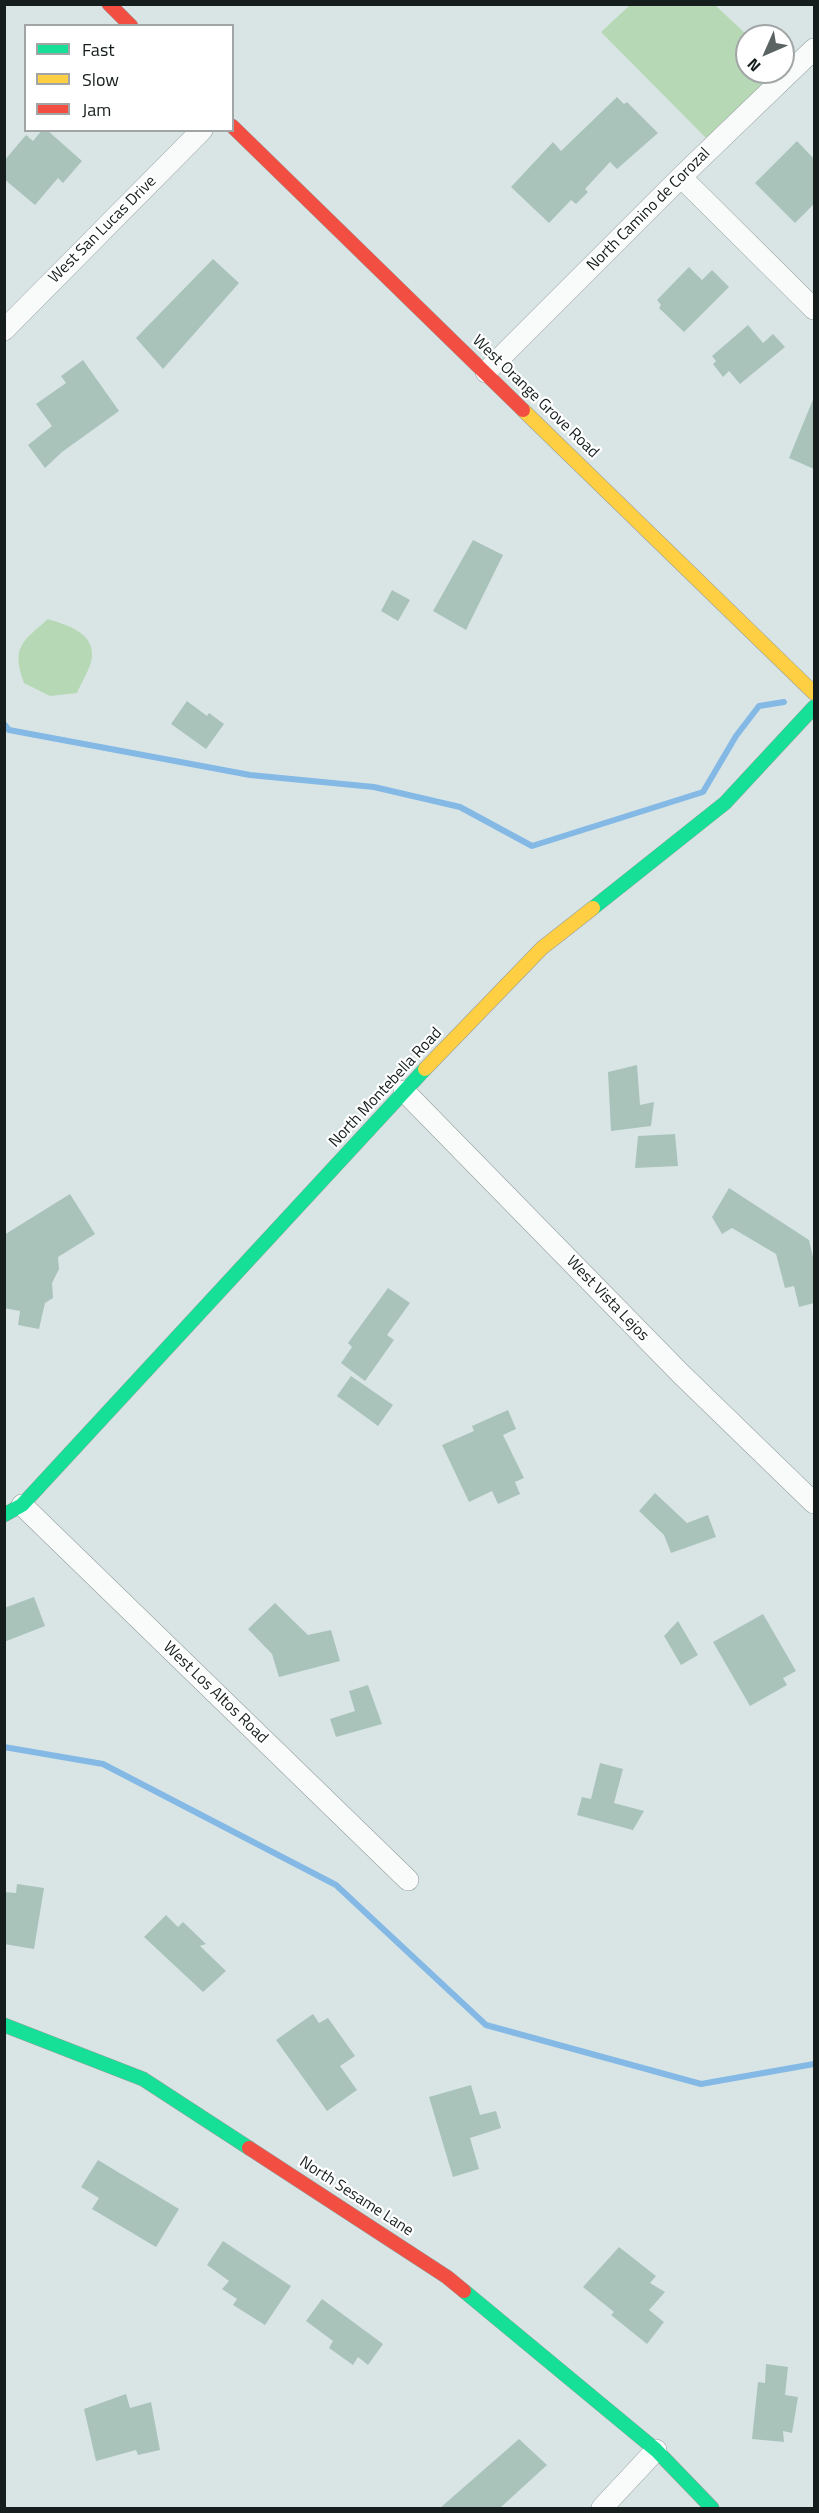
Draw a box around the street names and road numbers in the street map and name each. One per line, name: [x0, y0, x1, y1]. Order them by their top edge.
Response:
street label: North Camino de Corozal: [583, 144, 715, 276]
street label: West San Lucas Drive: [45, 172, 161, 288]
street label: West Orange Grove Road: [468, 332, 602, 462]
street label: North Montebella Road: [326, 1024, 446, 1152]
street label: West Vista Lejos: [562, 1252, 652, 1346]
street label: West Los Altos Road: [159, 1638, 271, 1748]
street label: North Sesame Lane: [295, 2153, 417, 2241]

